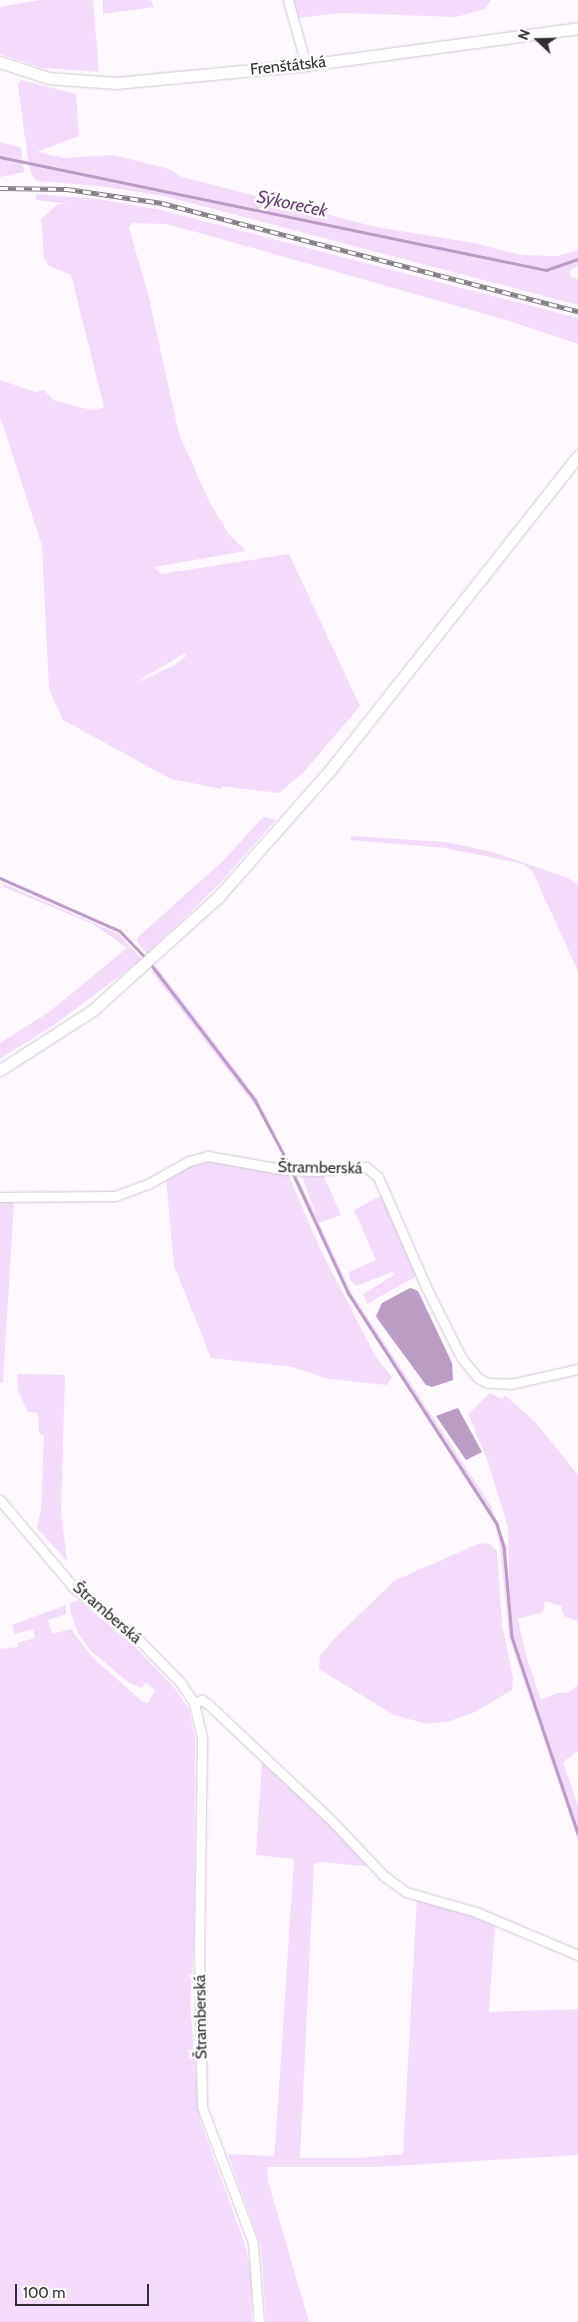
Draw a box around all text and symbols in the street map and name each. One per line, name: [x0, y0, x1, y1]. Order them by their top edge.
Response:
north arrow: [513, 15, 563, 65]
text: N: [514, 27, 534, 42]
street label: Frenštátská: [249, 52, 327, 80]
water label: Sýkoreček: [255, 186, 329, 222]
street label: Štramberská: [278, 1158, 362, 1178]
street label: Štramberská: [69, 1578, 145, 1648]
street label: Štramberská: [191, 1975, 211, 2059]
scale bar: [18, 2274, 151, 2306]
text: 100 m: [23, 2284, 65, 2302]

